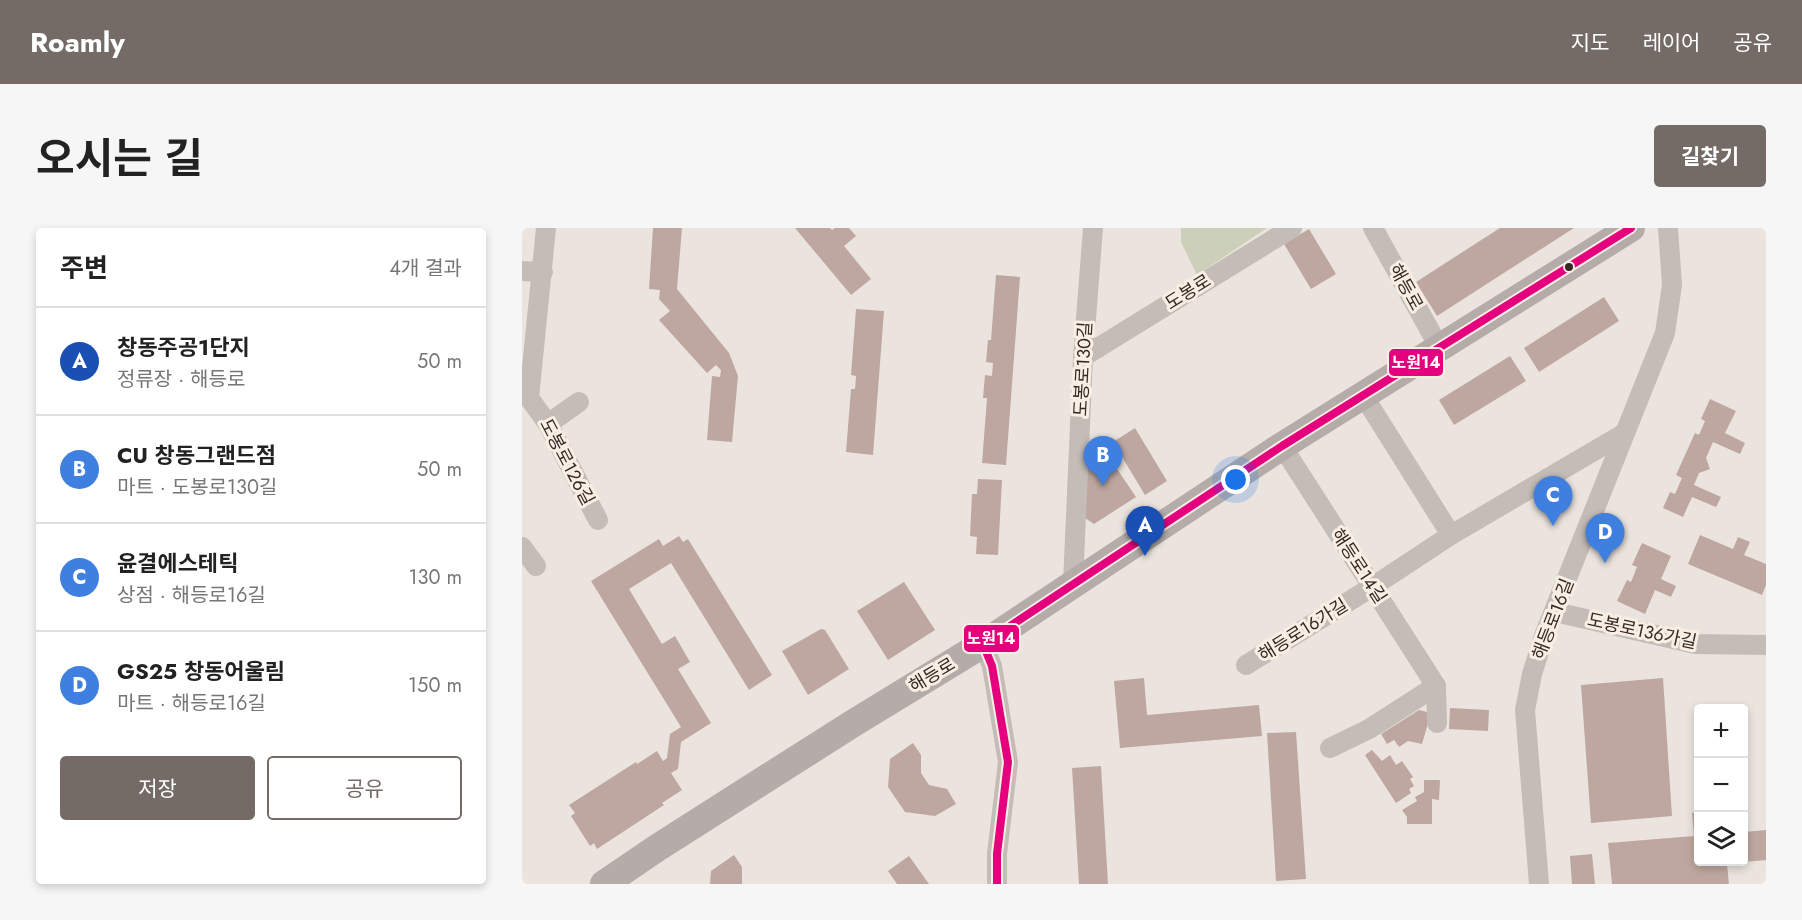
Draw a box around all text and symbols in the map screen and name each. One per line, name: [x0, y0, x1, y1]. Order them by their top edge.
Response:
text: Roamly: [30, 22, 125, 63]
text: 지도: [1571, 28, 1609, 58]
text: 레이어: [1642, 28, 1700, 58]
text: 공유: [1733, 28, 1772, 58]
button: 길찾기: [1654, 125, 1766, 187]
text: 오시는 길: [36, 128, 203, 189]
text: 주변: [60, 249, 108, 287]
text: 4개 결과: [389, 254, 462, 283]
street label: 해등로: [1383, 259, 1429, 315]
unlabelled marker: [1563, 261, 1575, 273]
street label: 도봉로: [1160, 268, 1216, 316]
street label: 도봉로130길: [1068, 321, 1098, 417]
text: 창동주공1단지: [117, 331, 250, 363]
text: A: [72, 347, 87, 376]
text: 50 m: [417, 347, 462, 376]
line badge: 노원14: [1388, 348, 1444, 377]
text: 노원14: [1392, 351, 1440, 374]
text: 정류장 · 해등로: [117, 365, 245, 394]
street label: 도봉로126길: [533, 414, 601, 510]
pin: B: [1084, 436, 1122, 486]
text: CU 창동그랜드점: [117, 439, 276, 471]
text: B: [73, 455, 86, 484]
text: 50 m: [417, 455, 462, 484]
your location: [1221, 465, 1250, 494]
text: 마트 · 도봉로130길: [117, 473, 277, 502]
pin: C: [1534, 476, 1572, 526]
pin: A: [1126, 506, 1164, 556]
pin: D: [1586, 514, 1624, 563]
street label: 해등로14길: [1325, 523, 1393, 609]
text: 윤결에스테틱: [117, 547, 238, 579]
text: C: [72, 563, 87, 592]
text: 130 m: [408, 563, 462, 592]
street label: 해등로16길: [1526, 575, 1580, 663]
text: 상점 · 해등로16길: [117, 581, 266, 610]
street label: 해등로16가길: [1253, 592, 1353, 668]
street label: 도봉로136가길: [1585, 607, 1699, 655]
line badge: 노원14: [963, 624, 1020, 653]
text: 노원14: [967, 627, 1015, 650]
street label: 해등로: [904, 651, 960, 699]
text: GS25 창동어울림: [117, 655, 285, 687]
text: D: [72, 671, 87, 700]
text: 150 m: [408, 671, 462, 700]
text: 마트 · 해등로16길: [117, 689, 266, 718]
map controls: [1694, 704, 1748, 866]
button: +: [1694, 704, 1748, 758]
button: 저장: [60, 756, 255, 820]
button: 공유: [267, 756, 462, 820]
button: −: [1694, 758, 1748, 812]
button: layers: [1694, 812, 1748, 866]

